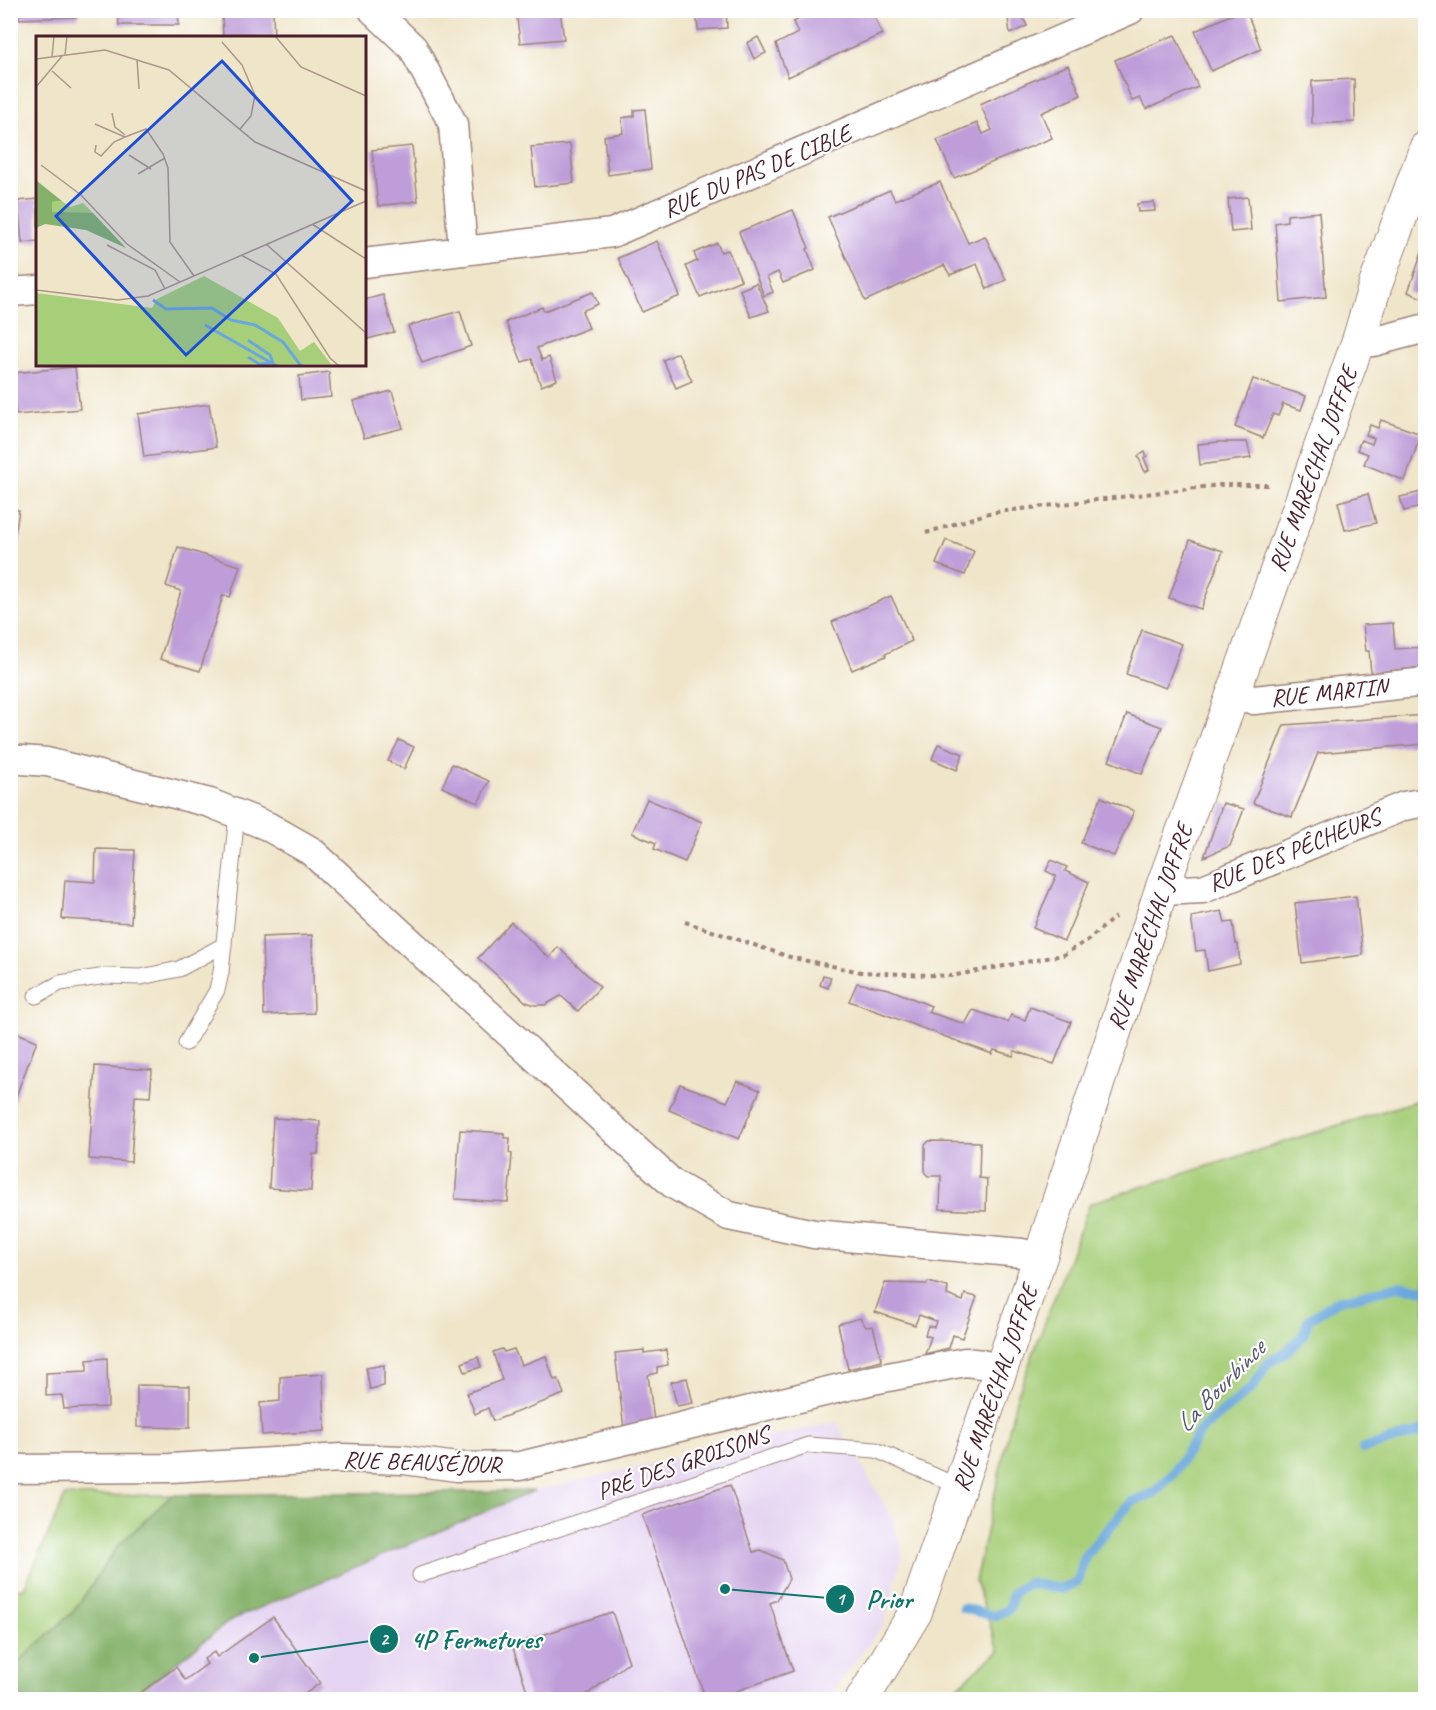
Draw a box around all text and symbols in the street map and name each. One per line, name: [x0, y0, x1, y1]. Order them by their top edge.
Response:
inset map: [36, 36, 366, 366]
street label: RUE DU PAS DE CIBLE: [659, 117, 858, 224]
street label: RUE MARÉCHAL JOFFRE: [1262, 360, 1365, 576]
street label: RUE MARTIN: [1269, 671, 1392, 713]
street label: RUE DES PÊCHEURS: [1204, 800, 1388, 898]
street label: RUE MARÉCHAL JOFFRE: [1101, 817, 1200, 1034]
street label: RUE MARÉCHAL JOFFRE: [946, 1278, 1045, 1495]
water label: La Bourbince: [1168, 1330, 1275, 1439]
street label: PRÉ DES GROISONS: [593, 1418, 777, 1506]
street label: RUE BEAUSÉJOUR: [343, 1444, 503, 1480]
callout: Prior: [825, 1577, 924, 1621]
text: Prior: [866, 1583, 914, 1616]
text: 1: [836, 1588, 846, 1610]
callout: 4P Fermetures: [369, 1617, 553, 1661]
text: 4P Fermetures: [411, 1623, 544, 1656]
text: 2: [380, 1628, 390, 1650]

